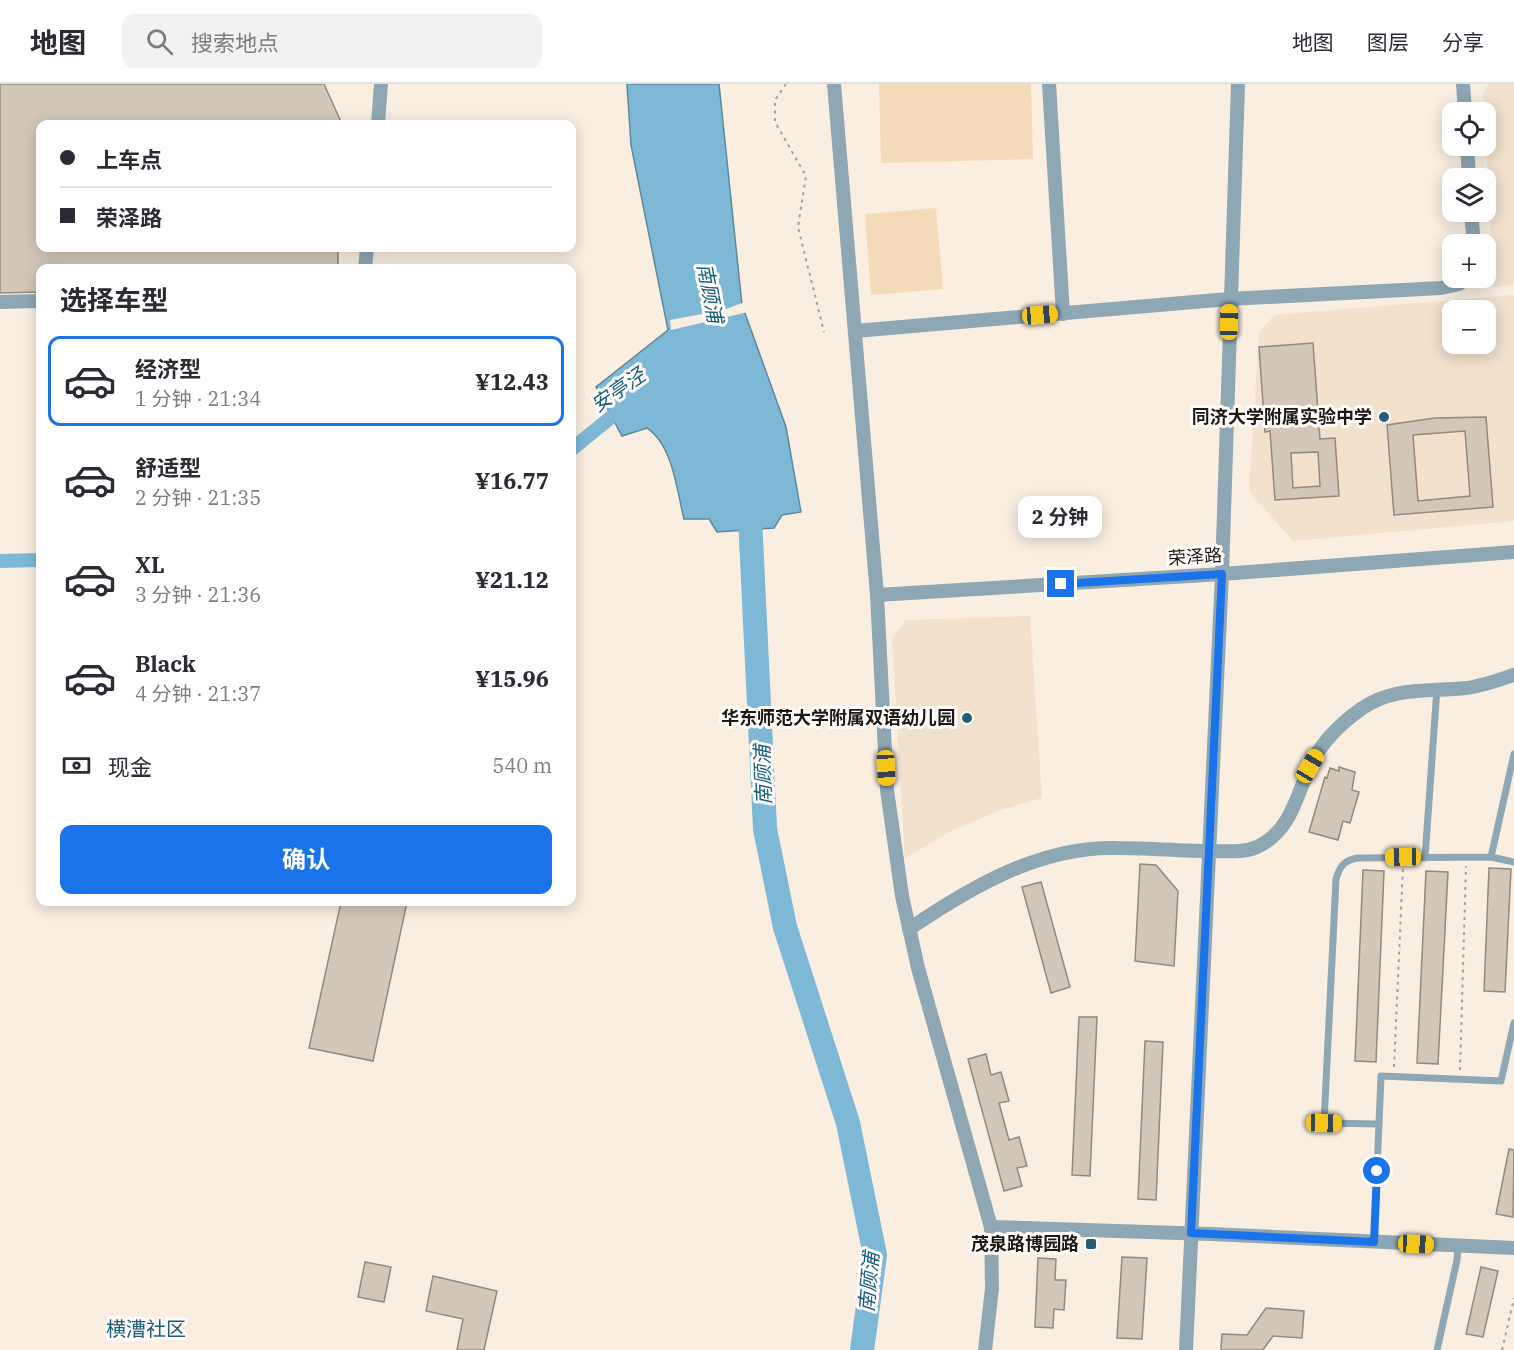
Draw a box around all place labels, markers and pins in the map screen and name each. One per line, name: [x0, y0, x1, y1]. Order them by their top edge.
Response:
place label: 同济大学附属实验中学: [1192, 405, 1372, 428]
marker: 同济大学附属实验中学: [1377, 410, 1391, 424]
place label: 华东师范大学附属双语幼儿园: [721, 706, 955, 729]
marker: 华东师范大学附属双语幼儿园: [960, 711, 974, 725]
place label: 茂泉路博园路: [971, 1232, 1079, 1255]
marker: 茂泉路博园路: [1084, 1237, 1098, 1251]

